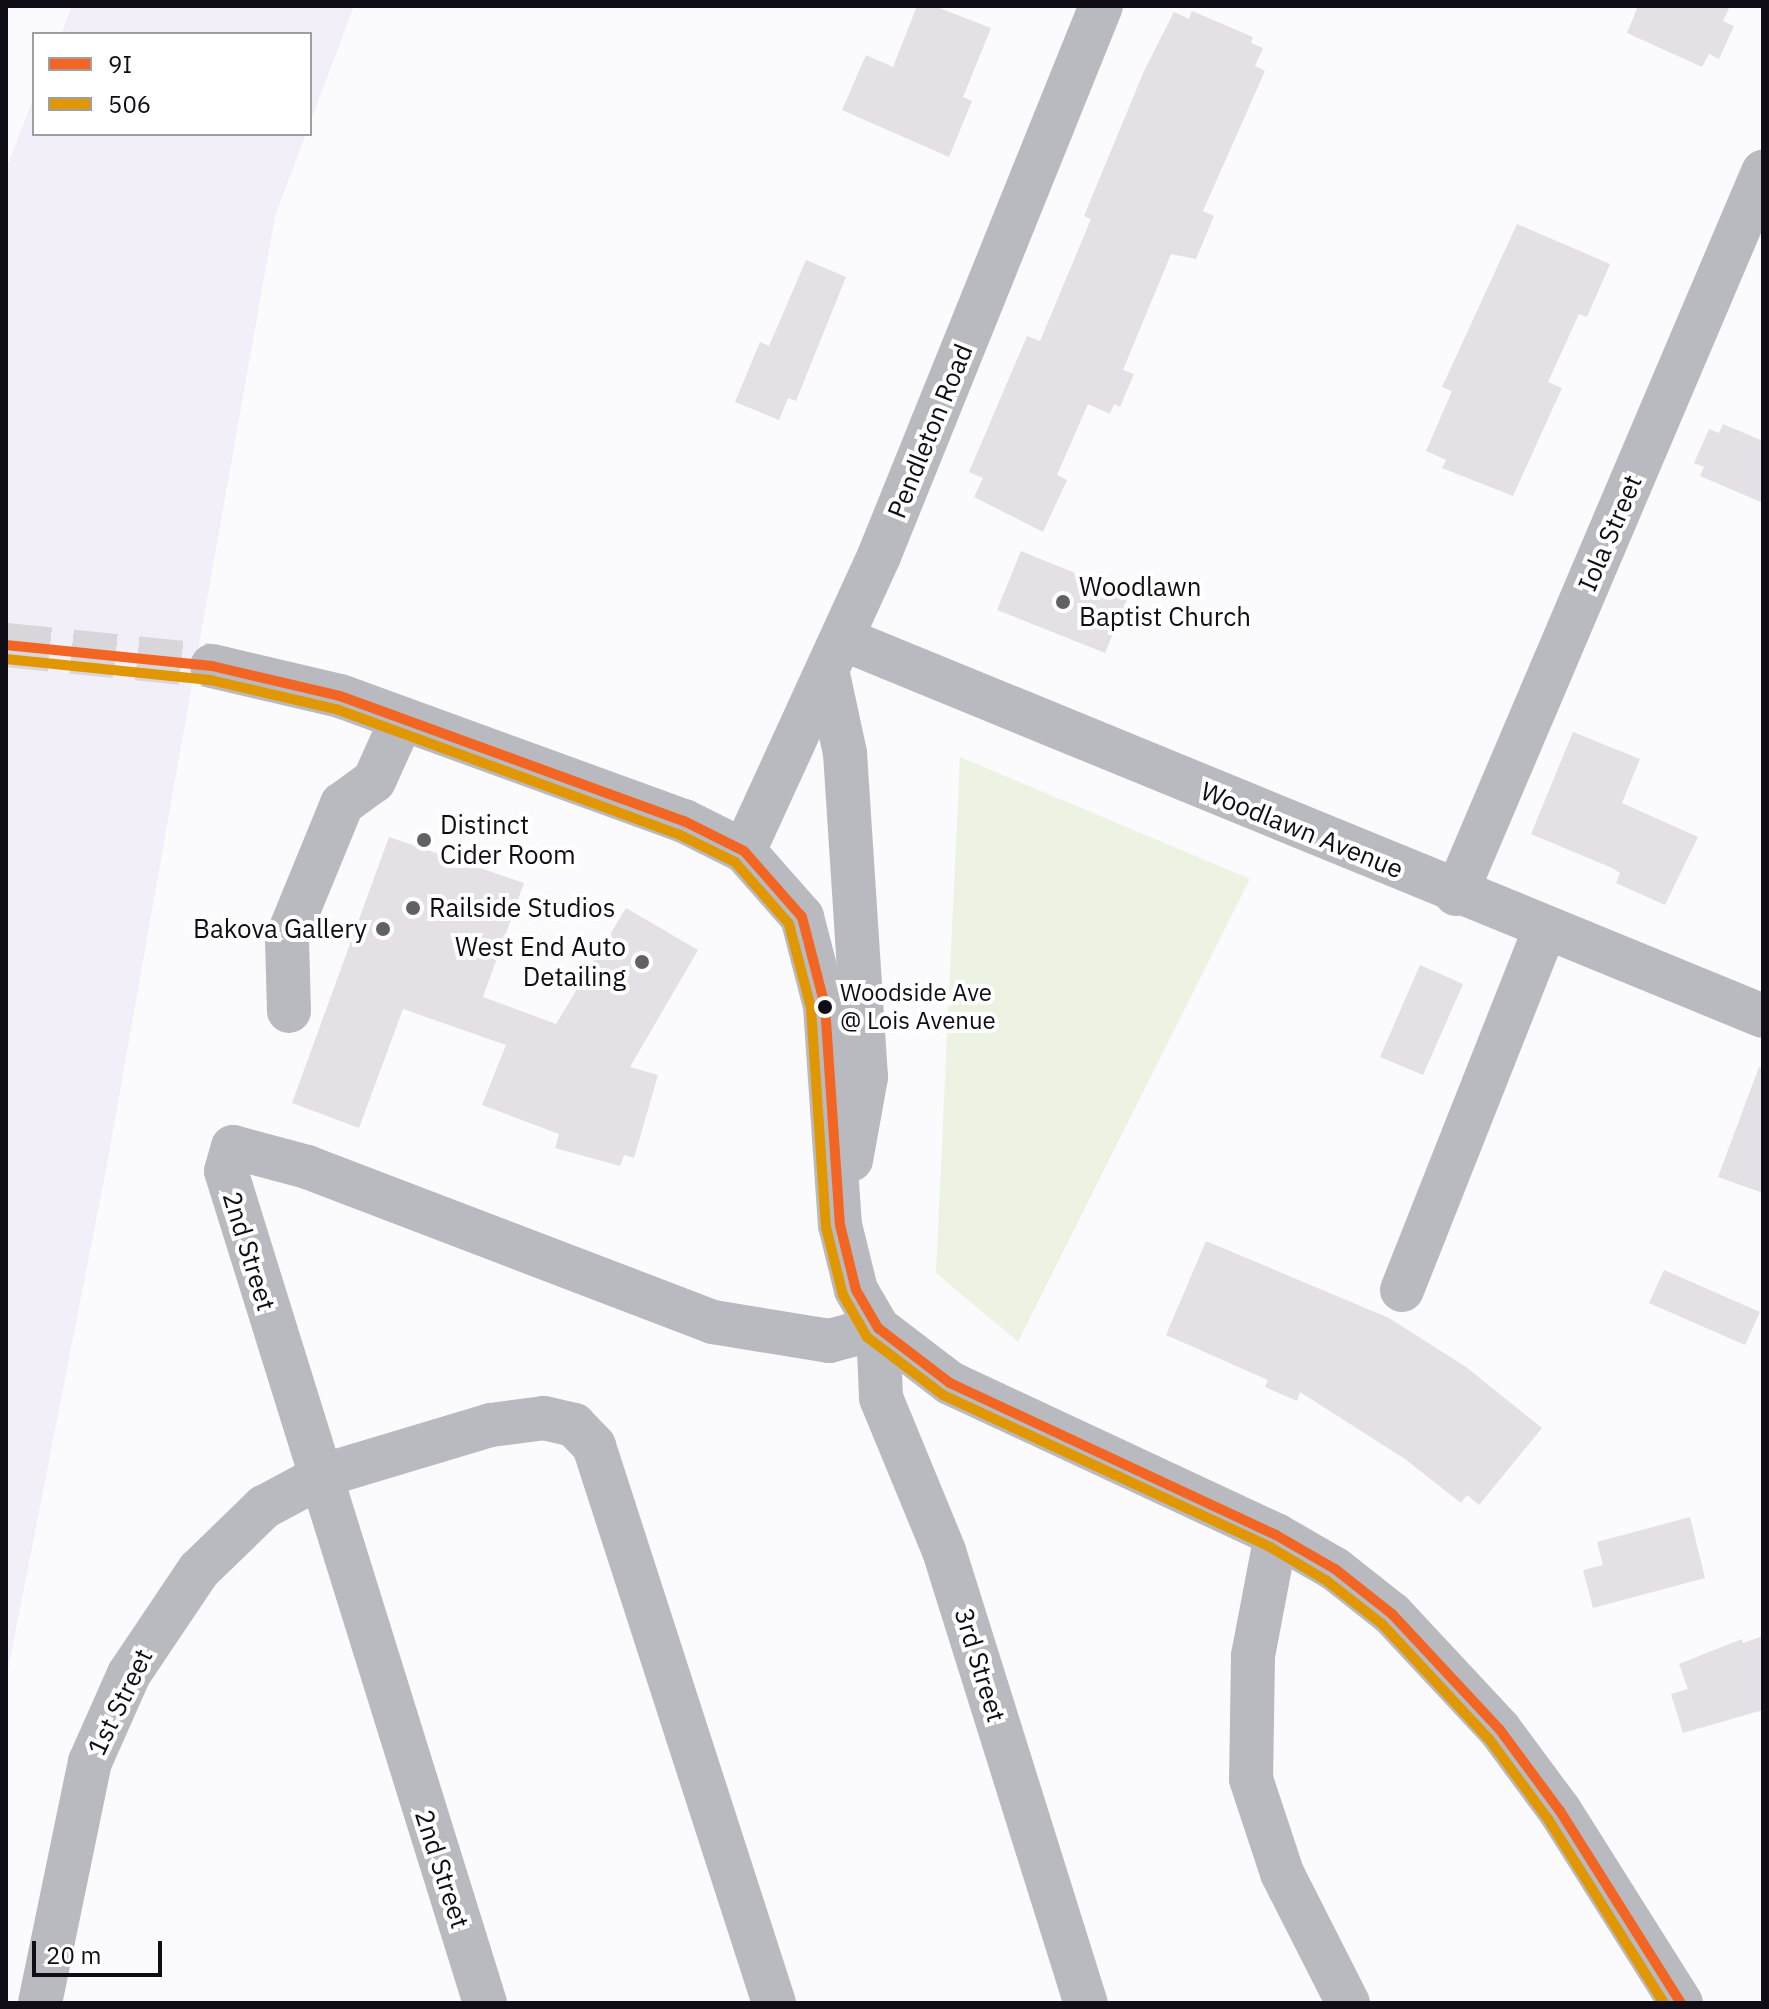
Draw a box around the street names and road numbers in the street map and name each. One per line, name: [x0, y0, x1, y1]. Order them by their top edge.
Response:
street label: Pendleton Road: [881, 339, 979, 523]
street label: Iola Street: [1572, 470, 1648, 596]
street label: Woodlawn Avenue: [1196, 775, 1408, 885]
street label: 2nd Street: [216, 1188, 282, 1314]
street label: 3rd Street: [948, 1604, 1012, 1726]
street label: 1st Street: [81, 1644, 159, 1760]
street label: 2nd Street: [408, 1806, 476, 1932]

